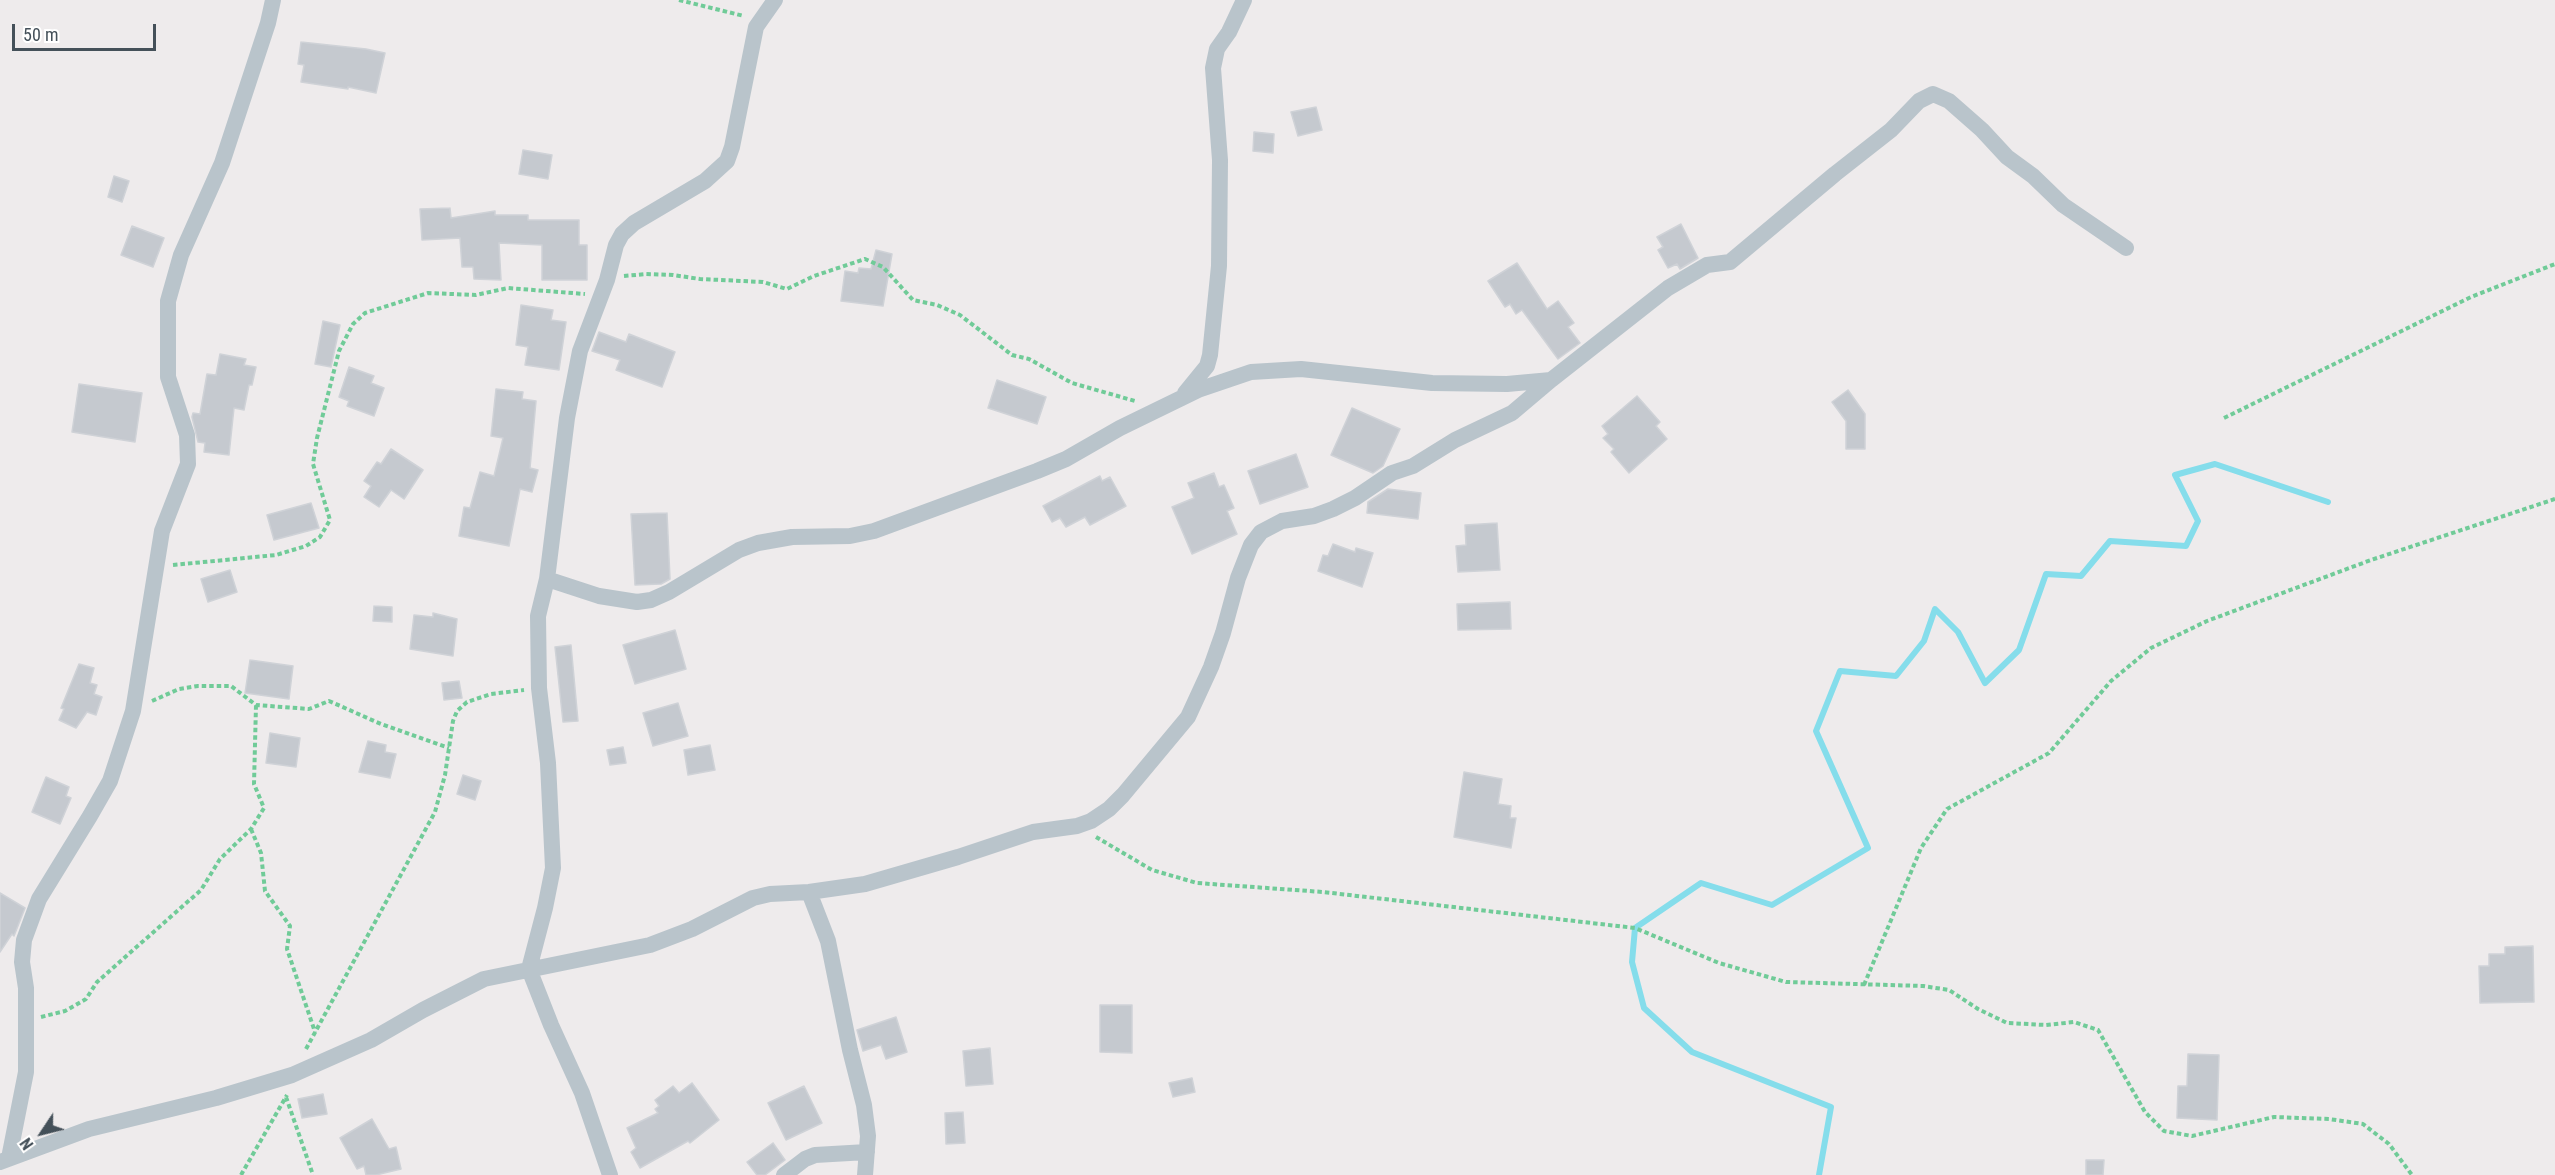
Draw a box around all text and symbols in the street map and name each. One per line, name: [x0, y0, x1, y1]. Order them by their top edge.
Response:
scale bar: [15, 12, 159, 50]
text: 50 m: [23, 24, 58, 45]
north arrow: [12, 1103, 72, 1163]
text: N: [16, 1134, 37, 1153]

